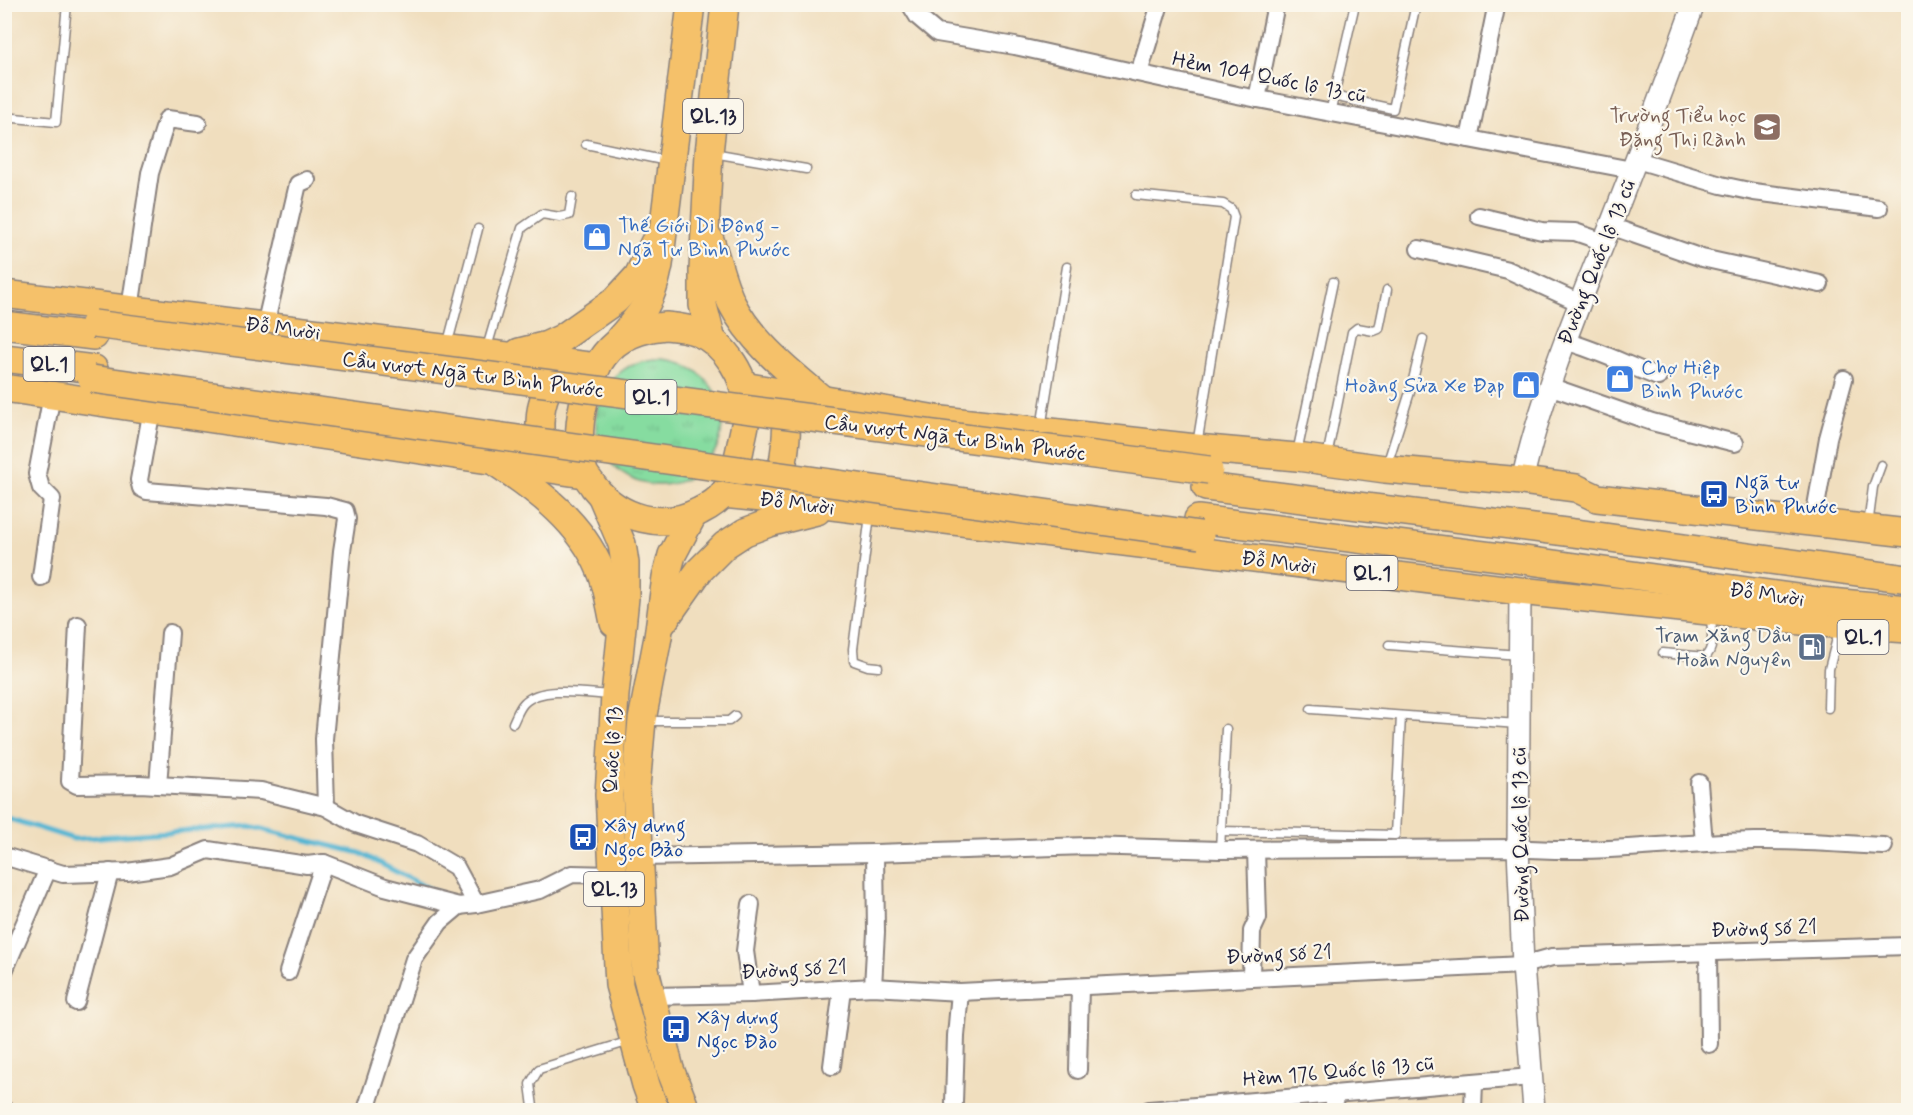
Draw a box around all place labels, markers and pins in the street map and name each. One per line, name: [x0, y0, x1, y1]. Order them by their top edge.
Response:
place label: Trường Tiểu học Đặng Thị Rành: [1609, 102, 1746, 156]
school or university icon: Trường Tiểu học Đặng Thị Rành: [1751, 111, 1783, 143]
place label: Thế Giới Di Động - Ngã Tư Bình Phước: [618, 212, 790, 266]
shop icon: Thế Giới Di Động - Ngã Tư Bình Phước: [581, 221, 613, 253]
place label: Chợ Hiệp Bình Phước: [1641, 354, 1743, 406]
shop icon: Chợ Hiệp Bình Phước: [1604, 363, 1636, 395]
shop icon: Hoàng Sửa Xe Đạp: [1510, 369, 1542, 401]
place label: Hoàng Sửa Xe Đạp: [1345, 372, 1505, 402]
place label: Ngã tư Bình Phước: [1735, 469, 1837, 521]
bus stop icon: Ngã tư Bình Phước: [1698, 478, 1730, 510]
place label: Trạm Xăng Dầu Hoàn Nguyên: [1655, 622, 1791, 675]
fuel station icon: Trạm Xăng Dầu Hoàn Nguyên: [1796, 631, 1828, 663]
place label: Xây dựng Ngọc Bảo: [604, 812, 686, 866]
bus stop icon: Xây dựng Ngọc Bảo: [567, 821, 599, 853]
place label: Xây dựng Ngọc Đào: [697, 1004, 779, 1058]
bus stop icon: Xây dựng Ngọc Đào: [660, 1013, 692, 1045]

